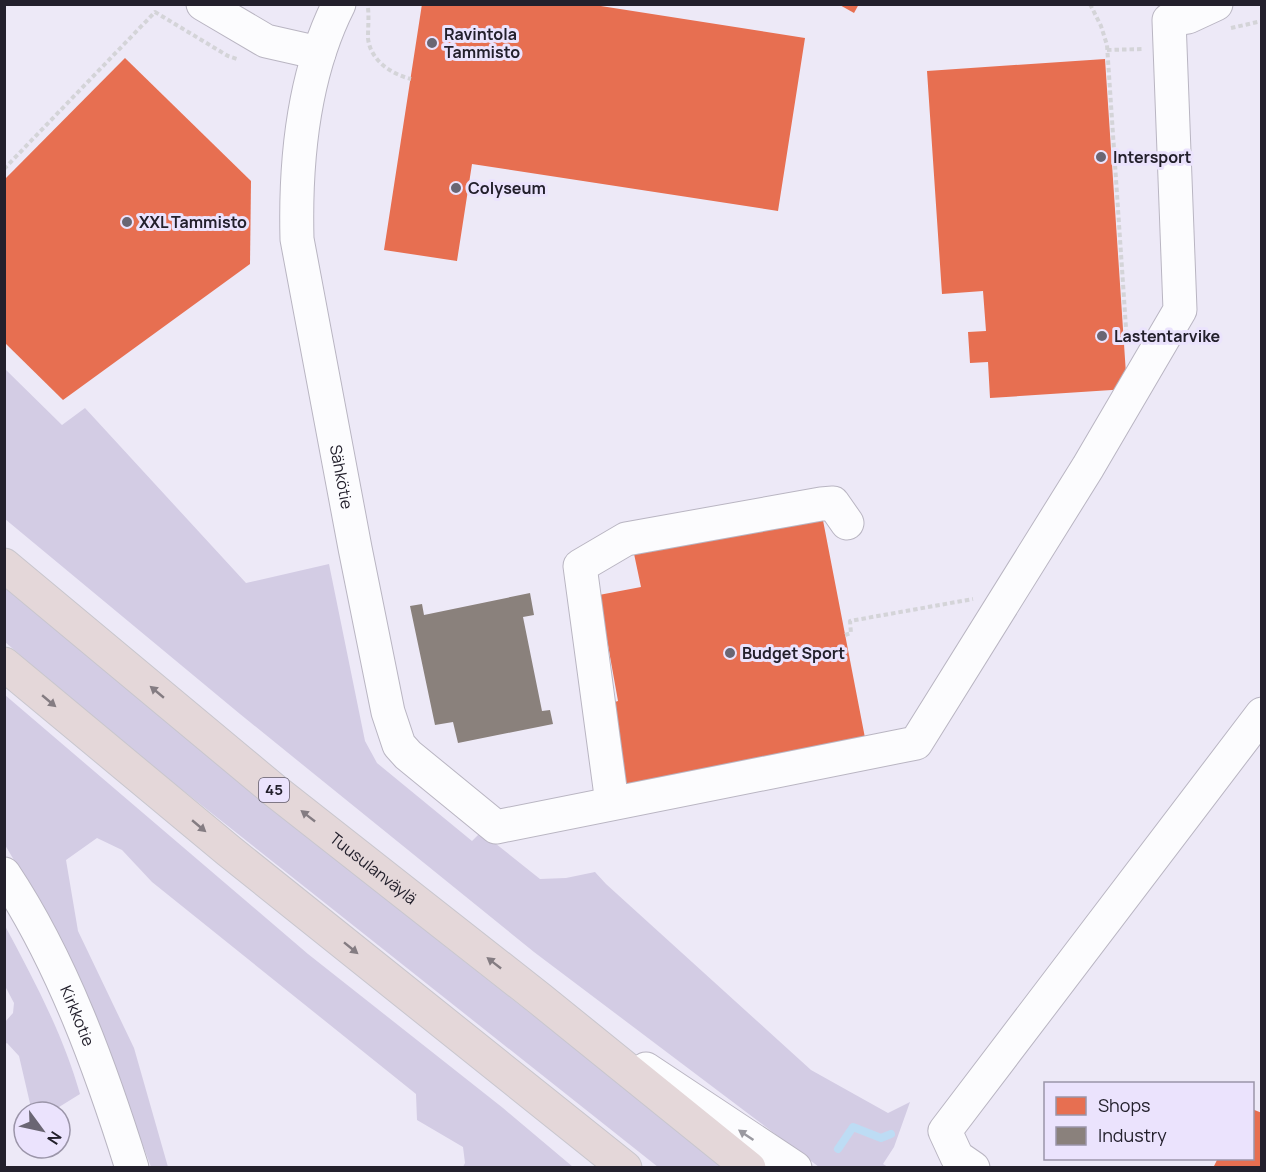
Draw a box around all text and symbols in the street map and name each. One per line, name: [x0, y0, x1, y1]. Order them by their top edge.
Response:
place label: Ravintola Tammisto: [444, 23, 520, 63]
marker: Ravintola Tammisto: [425, 36, 439, 50]
place label: Intersport: [1113, 146, 1191, 168]
marker: Intersport: [1094, 150, 1108, 164]
place label: Colyseum: [468, 177, 546, 199]
marker: Colyseum: [449, 181, 463, 195]
place label: XXL Tammisto: [139, 211, 247, 233]
marker: XXL Tammisto: [120, 215, 134, 229]
place label: Lastentarvike: [1114, 325, 1221, 347]
marker: Lastentarvike: [1095, 329, 1109, 343]
street label: Sähkötie: [325, 443, 358, 511]
place label: Budget Sport: [742, 642, 845, 664]
marker: Budget Sport: [723, 646, 737, 660]
one-way arrow: [149, 686, 165, 699]
one-way arrow: [41, 695, 57, 708]
road number: 45: [259, 778, 289, 802]
one-way arrow: [300, 811, 315, 823]
one-way arrow: [191, 820, 207, 833]
street label: Tuusulanväylä: [325, 827, 422, 909]
one-way arrow: [343, 942, 359, 955]
one-way arrow: [486, 956, 502, 969]
street label: Kirkkotie: [55, 982, 100, 1049]
legend: [1044, 1082, 1254, 1160]
text: Shops: [1098, 1093, 1150, 1117]
north arrow: [12, 1100, 72, 1160]
text: Industry: [1098, 1123, 1167, 1147]
text: N: [42, 1127, 67, 1149]
one-way arrow: [738, 1130, 754, 1141]

